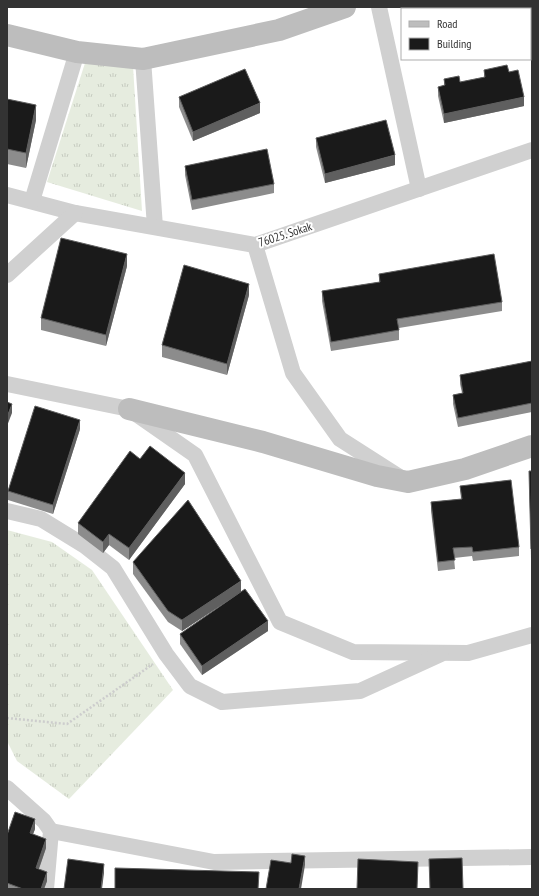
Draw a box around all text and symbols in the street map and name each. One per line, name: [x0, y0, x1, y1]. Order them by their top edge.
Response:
legend: [401, 8, 531, 60]
text: Road: [437, 16, 457, 31]
text: Building: [437, 36, 472, 51]
street label: 76025. Sokak: [256, 218, 314, 250]

